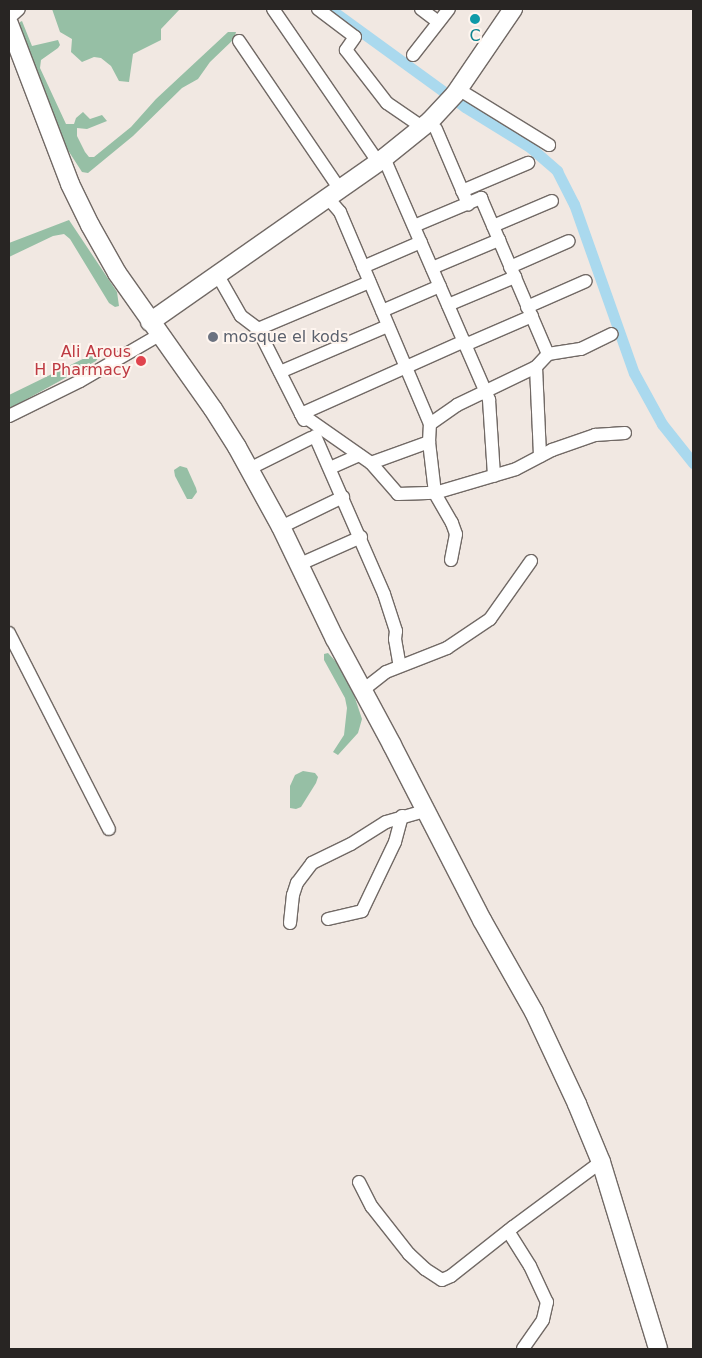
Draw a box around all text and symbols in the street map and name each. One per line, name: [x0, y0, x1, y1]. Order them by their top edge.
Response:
marker: C: [469, 13, 481, 25]
place label: C: [469, 26, 481, 46]
place label: mosque el kods: [223, 327, 348, 347]
marker: mosque el kods: [207, 331, 219, 343]
place label: Ali Arous H Pharmacy: [34, 342, 131, 380]
marker: Ali Arous H Pharmacy: [135, 355, 147, 367]

